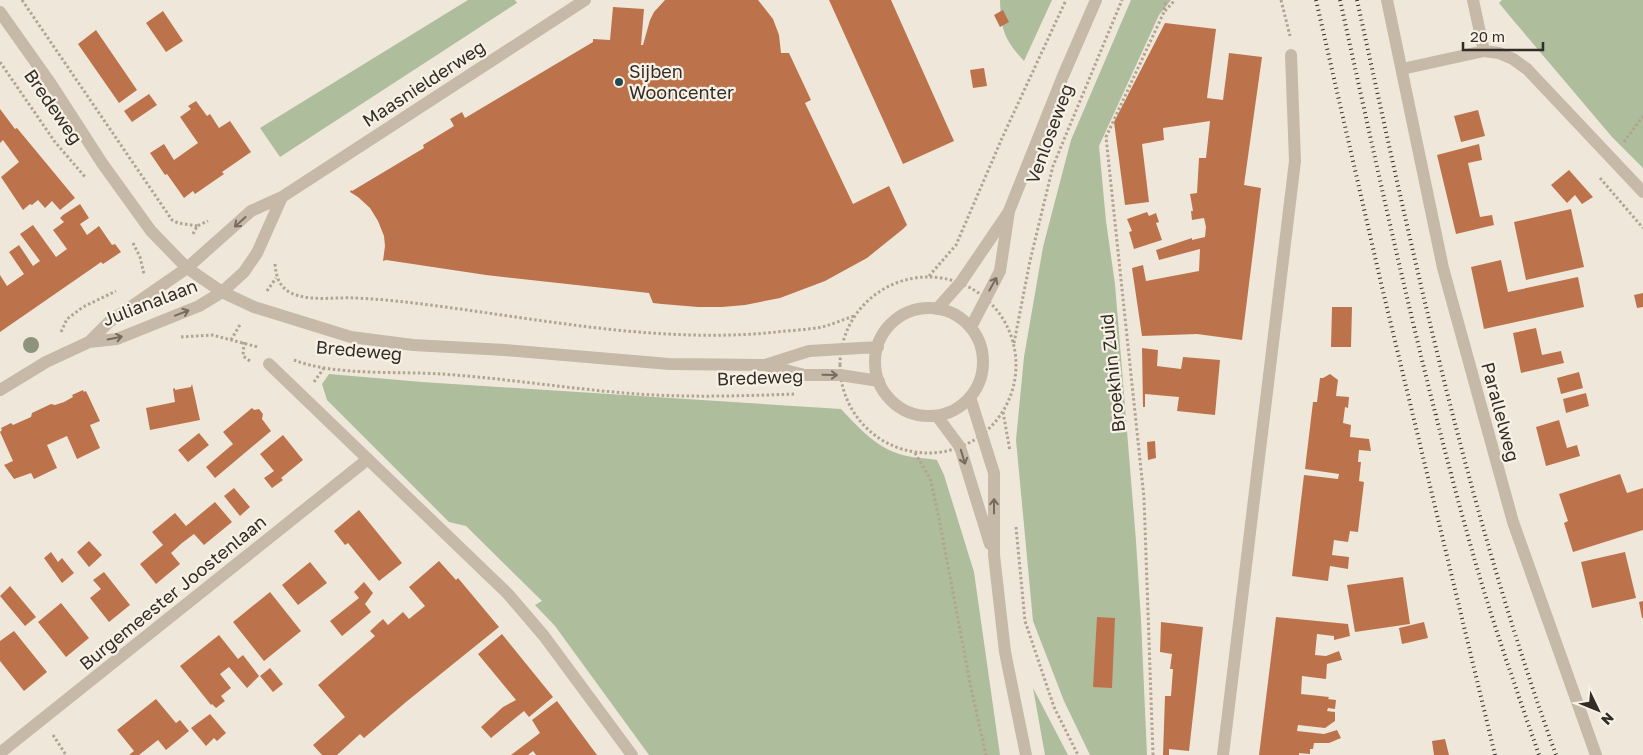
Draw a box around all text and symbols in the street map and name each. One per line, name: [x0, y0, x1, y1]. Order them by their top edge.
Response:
scale bar: [1463, 20, 1543, 52]
text: 20 m: [1470, 27, 1505, 45]
street label: Maasnielderweg: [358, 35, 489, 131]
place label: Sijben Wooncenter: [629, 60, 734, 103]
street label: Bredeweg: [20, 65, 88, 148]
marker: Sijben Wooncenter: [613, 76, 625, 88]
street label: Venloseweg: [1021, 81, 1077, 187]
one-way arrow: [234, 216, 247, 228]
street label: Julianalaan: [99, 274, 200, 330]
one-way arrow: [988, 277, 998, 291]
one-way arrow: [175, 307, 190, 316]
street label: Broekhin Zuid: [1095, 313, 1129, 433]
one-way arrow: [107, 333, 123, 342]
street label: Bredeweg: [315, 335, 403, 365]
street label: Parallelweg: [1477, 360, 1525, 464]
street label: Bredeweg: [716, 364, 804, 390]
one-way arrow: [822, 370, 838, 380]
one-way arrow: [959, 448, 968, 464]
one-way arrow: [989, 498, 999, 514]
street label: Burgemeester Joostenlaan: [75, 510, 270, 674]
north arrow: [1573, 685, 1623, 735]
text: N: [1598, 710, 1618, 729]

